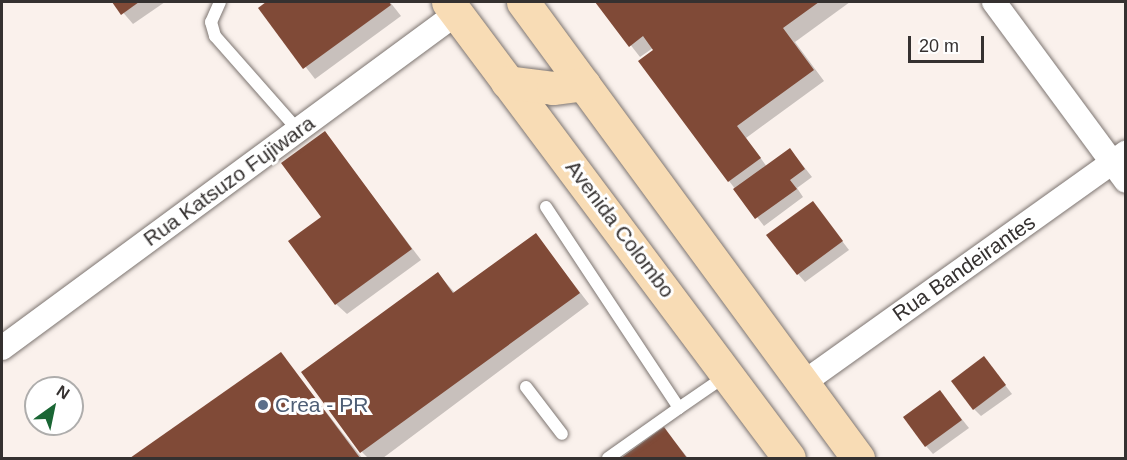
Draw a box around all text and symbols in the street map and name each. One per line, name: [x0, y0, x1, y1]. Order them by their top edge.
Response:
scale bar: [911, 24, 988, 62]
text: 20 m: [919, 36, 959, 56]
street label: Rua Katsuzo Fujiwara: [138, 110, 320, 252]
street label: Avenida Colombo: [560, 155, 680, 303]
street label: Rua Bandeirantes: [888, 209, 1040, 327]
north arrow: [24, 376, 84, 436]
text: N: [54, 382, 72, 402]
place label: Crea - PR: [275, 392, 368, 418]
marker: Crea - PR: [256, 398, 270, 412]

